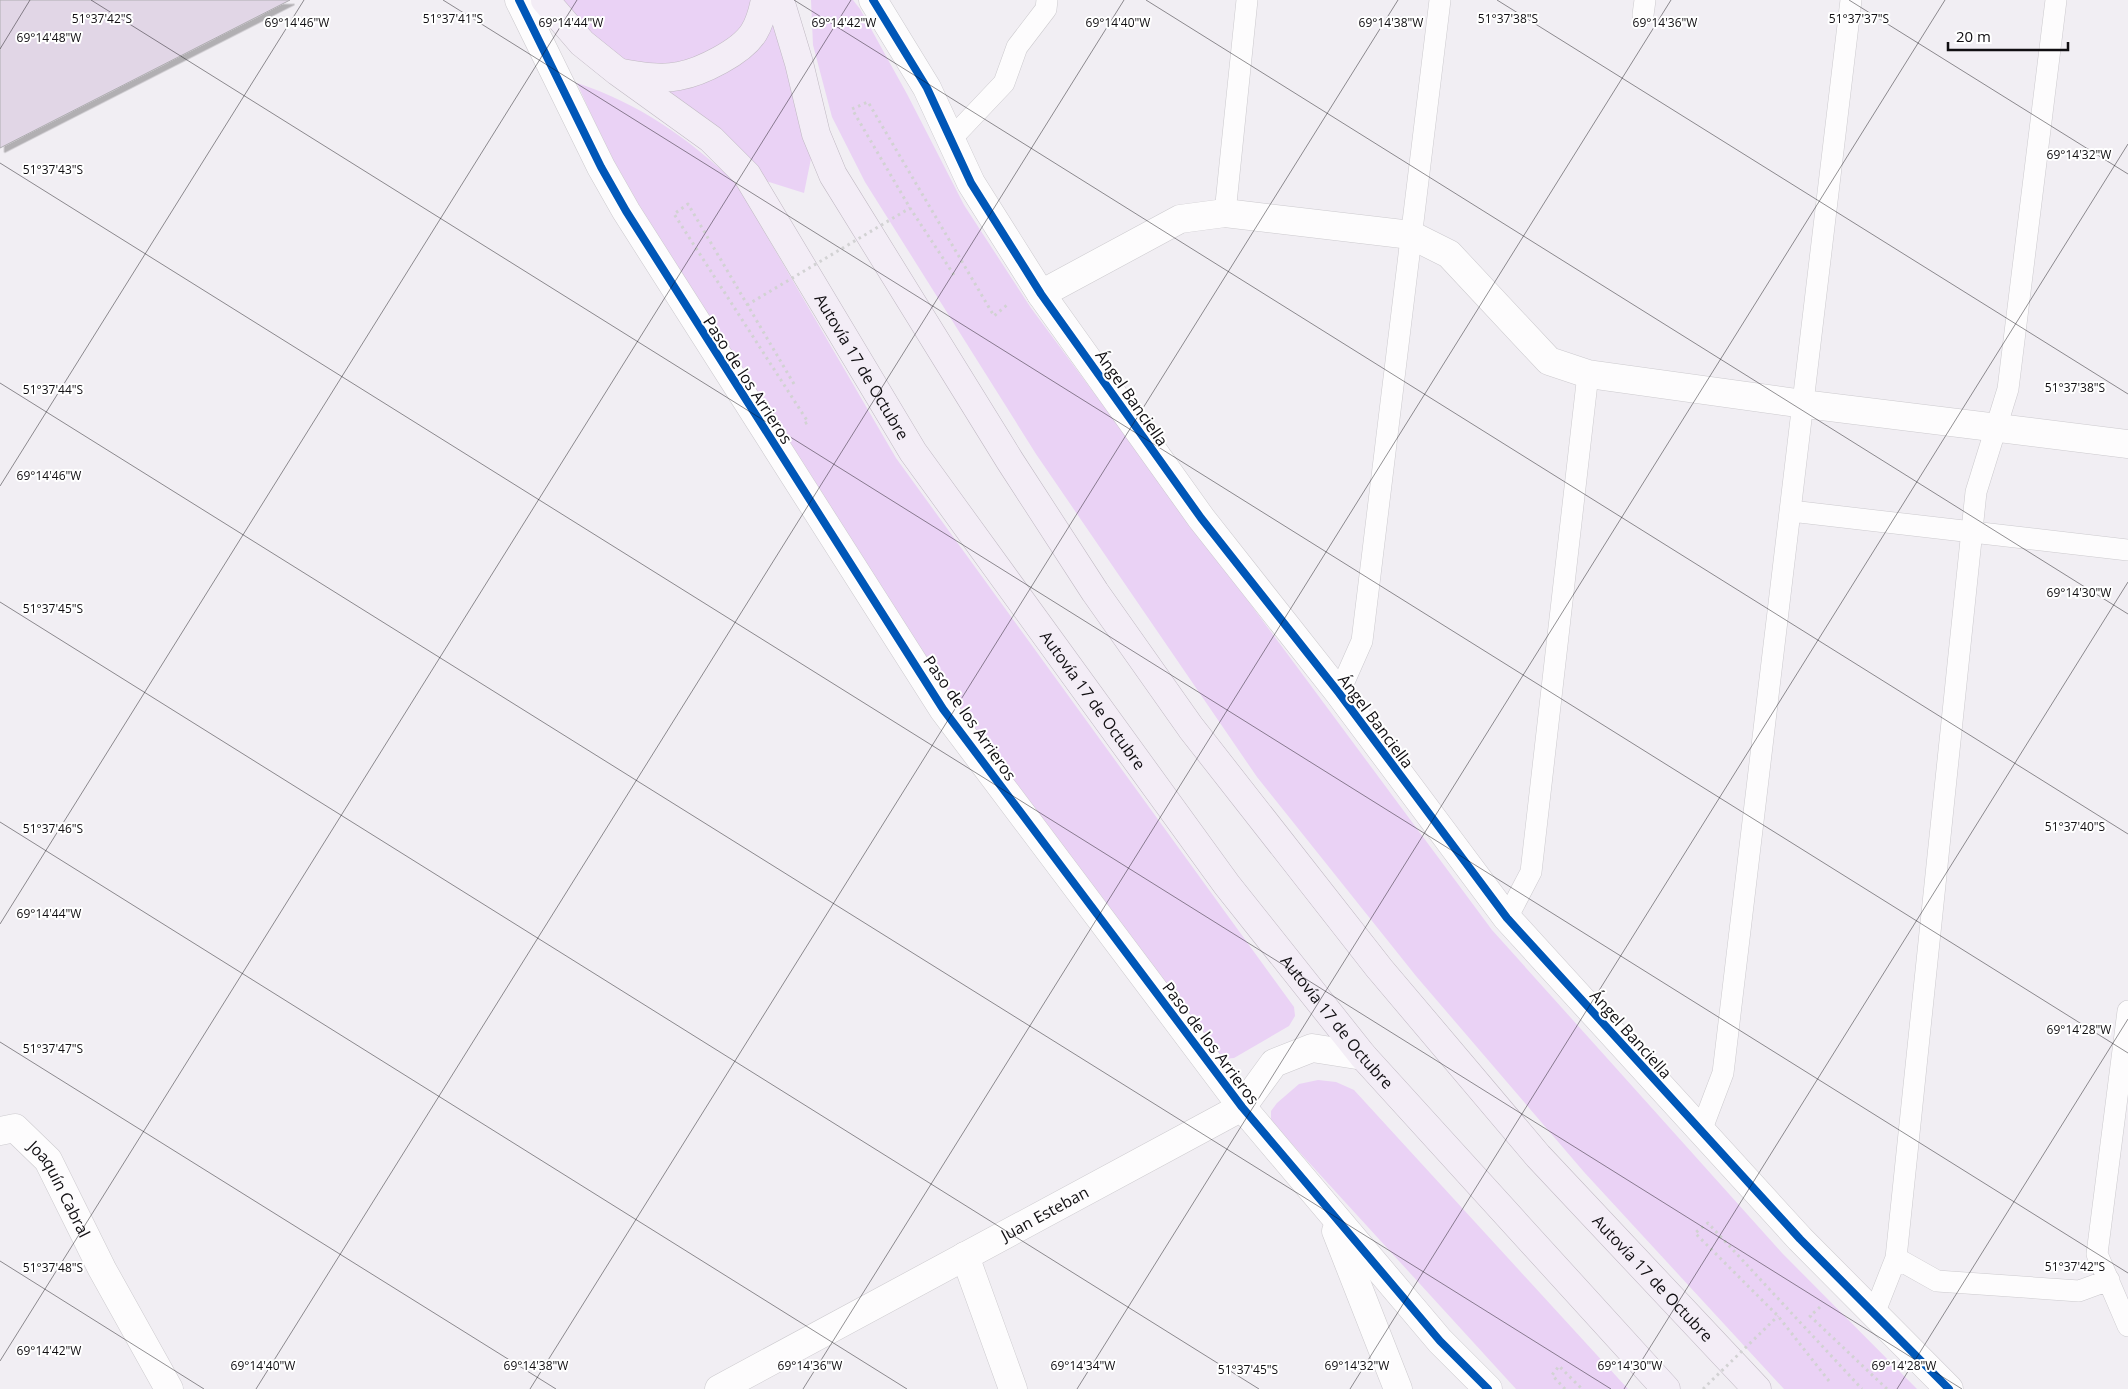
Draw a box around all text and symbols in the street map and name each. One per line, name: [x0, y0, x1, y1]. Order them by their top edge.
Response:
text: 51°37'42"S: [72, 10, 132, 27]
text: 51°37'41"S: [423, 10, 483, 27]
text: 51°37'38"S: [1478, 10, 1538, 27]
text: 51°37'37"S: [1829, 10, 1889, 27]
text: 69°14'46"W: [265, 14, 329, 31]
text: 69°14'44"W: [539, 14, 603, 31]
text: 69°14'42"W: [812, 14, 876, 31]
text: 69°14'40"W: [1086, 14, 1150, 31]
text: 69°14'38"W: [1359, 14, 1423, 31]
text: 69°14'36"W: [1633, 14, 1697, 31]
scale bar: [1948, 20, 2068, 52]
text: 20 m: [1956, 26, 1991, 46]
text: 69°14'48"W: [17, 29, 81, 46]
text: 69°14'32"W: [2047, 146, 2111, 163]
text: 51°37'43"S: [23, 161, 83, 178]
street label: Autovía 17 de Octubre: [810, 290, 914, 444]
street label: Paso de los Arrieros: [698, 312, 798, 448]
street label: Ángel Banciella: [1091, 346, 1173, 450]
text: 51°37'38"S: [2045, 379, 2105, 396]
text: 51°37'44"S: [23, 381, 83, 398]
text: 69°14'46"W: [17, 467, 81, 484]
text: 69°14'30"W: [2047, 584, 2111, 601]
text: 51°37'45"S: [23, 600, 83, 617]
street label: Autovía 17 de Octubre: [1035, 626, 1151, 774]
street label: Paso de los Arrieros: [918, 651, 1022, 785]
street label: Ángel Banciella: [1333, 669, 1419, 773]
text: 51°37'40"S: [2045, 818, 2105, 835]
text: 51°37'46"S: [23, 820, 83, 837]
text: 69°14'44"W: [17, 905, 81, 922]
street label: Autovía 17 de Octubre: [1276, 950, 1398, 1093]
street label: Paso de los Arrieros: [1158, 977, 1264, 1109]
street label: Ángel Banciella: [1585, 985, 1677, 1083]
text: 69°14'28"W: [2047, 1021, 2111, 1038]
text: 51°37'47"S: [23, 1040, 83, 1057]
street label: Joaquín Cabral: [22, 1134, 96, 1241]
street label: Juan Esteban: [995, 1181, 1092, 1247]
street label: Autovía 17 de Octubre: [1588, 1210, 1718, 1347]
text: 51°37'42"S: [2045, 1258, 2105, 1275]
text: 51°37'48"S: [23, 1259, 83, 1276]
text: 69°14'42"W: [17, 1342, 81, 1359]
text: 69°14'40"W: [231, 1357, 295, 1374]
text: 69°14'38"W: [504, 1357, 568, 1374]
text: 69°14'36"W: [778, 1357, 842, 1374]
text: 69°14'34"W: [1051, 1357, 1115, 1374]
text: 69°14'32"W: [1325, 1357, 1389, 1374]
text: 69°14'30"W: [1598, 1357, 1662, 1374]
text: 69°14'28"W: [1872, 1357, 1936, 1374]
text: 51°37'45"S: [1218, 1361, 1278, 1378]

